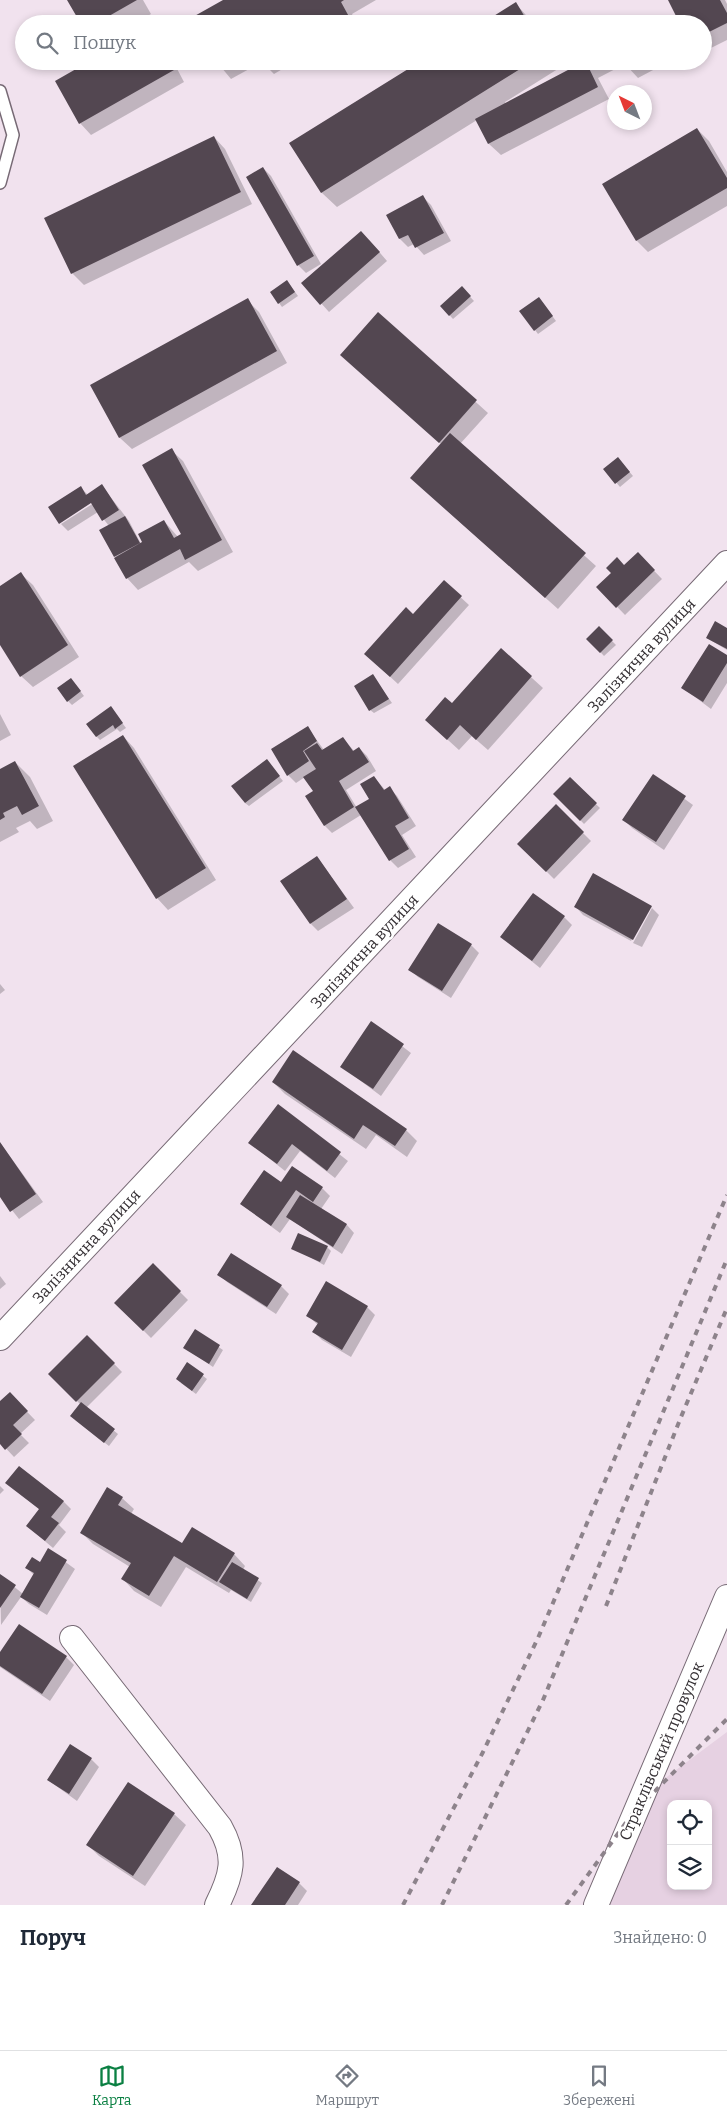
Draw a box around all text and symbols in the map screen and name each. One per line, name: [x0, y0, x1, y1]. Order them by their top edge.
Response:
search box: [15, 15, 712, 70]
icon: search: [33, 29, 61, 57]
text: Пошук: [73, 31, 136, 54]
north arrow: [607, 85, 652, 130]
street label: Залізнична вулиця: [584, 594, 699, 716]
street label: Залізнична вулиця: [307, 890, 422, 1012]
street label: Залізнична вулиця: [29, 1185, 144, 1307]
street label: Страклівський провулок: [615, 1658, 708, 1843]
map controls: [667, 1800, 712, 1890]
button: locate: [667, 1800, 712, 1845]
button: layers: [667, 1845, 712, 1890]
text: Поруч: [20, 1925, 86, 1951]
text: Знайдено: 0: [613, 1928, 707, 1947]
tab: Карта: [92, 2062, 132, 2109]
tab: Маршрут: [316, 2062, 379, 2109]
tab: Збережені: [563, 2062, 635, 2109]

